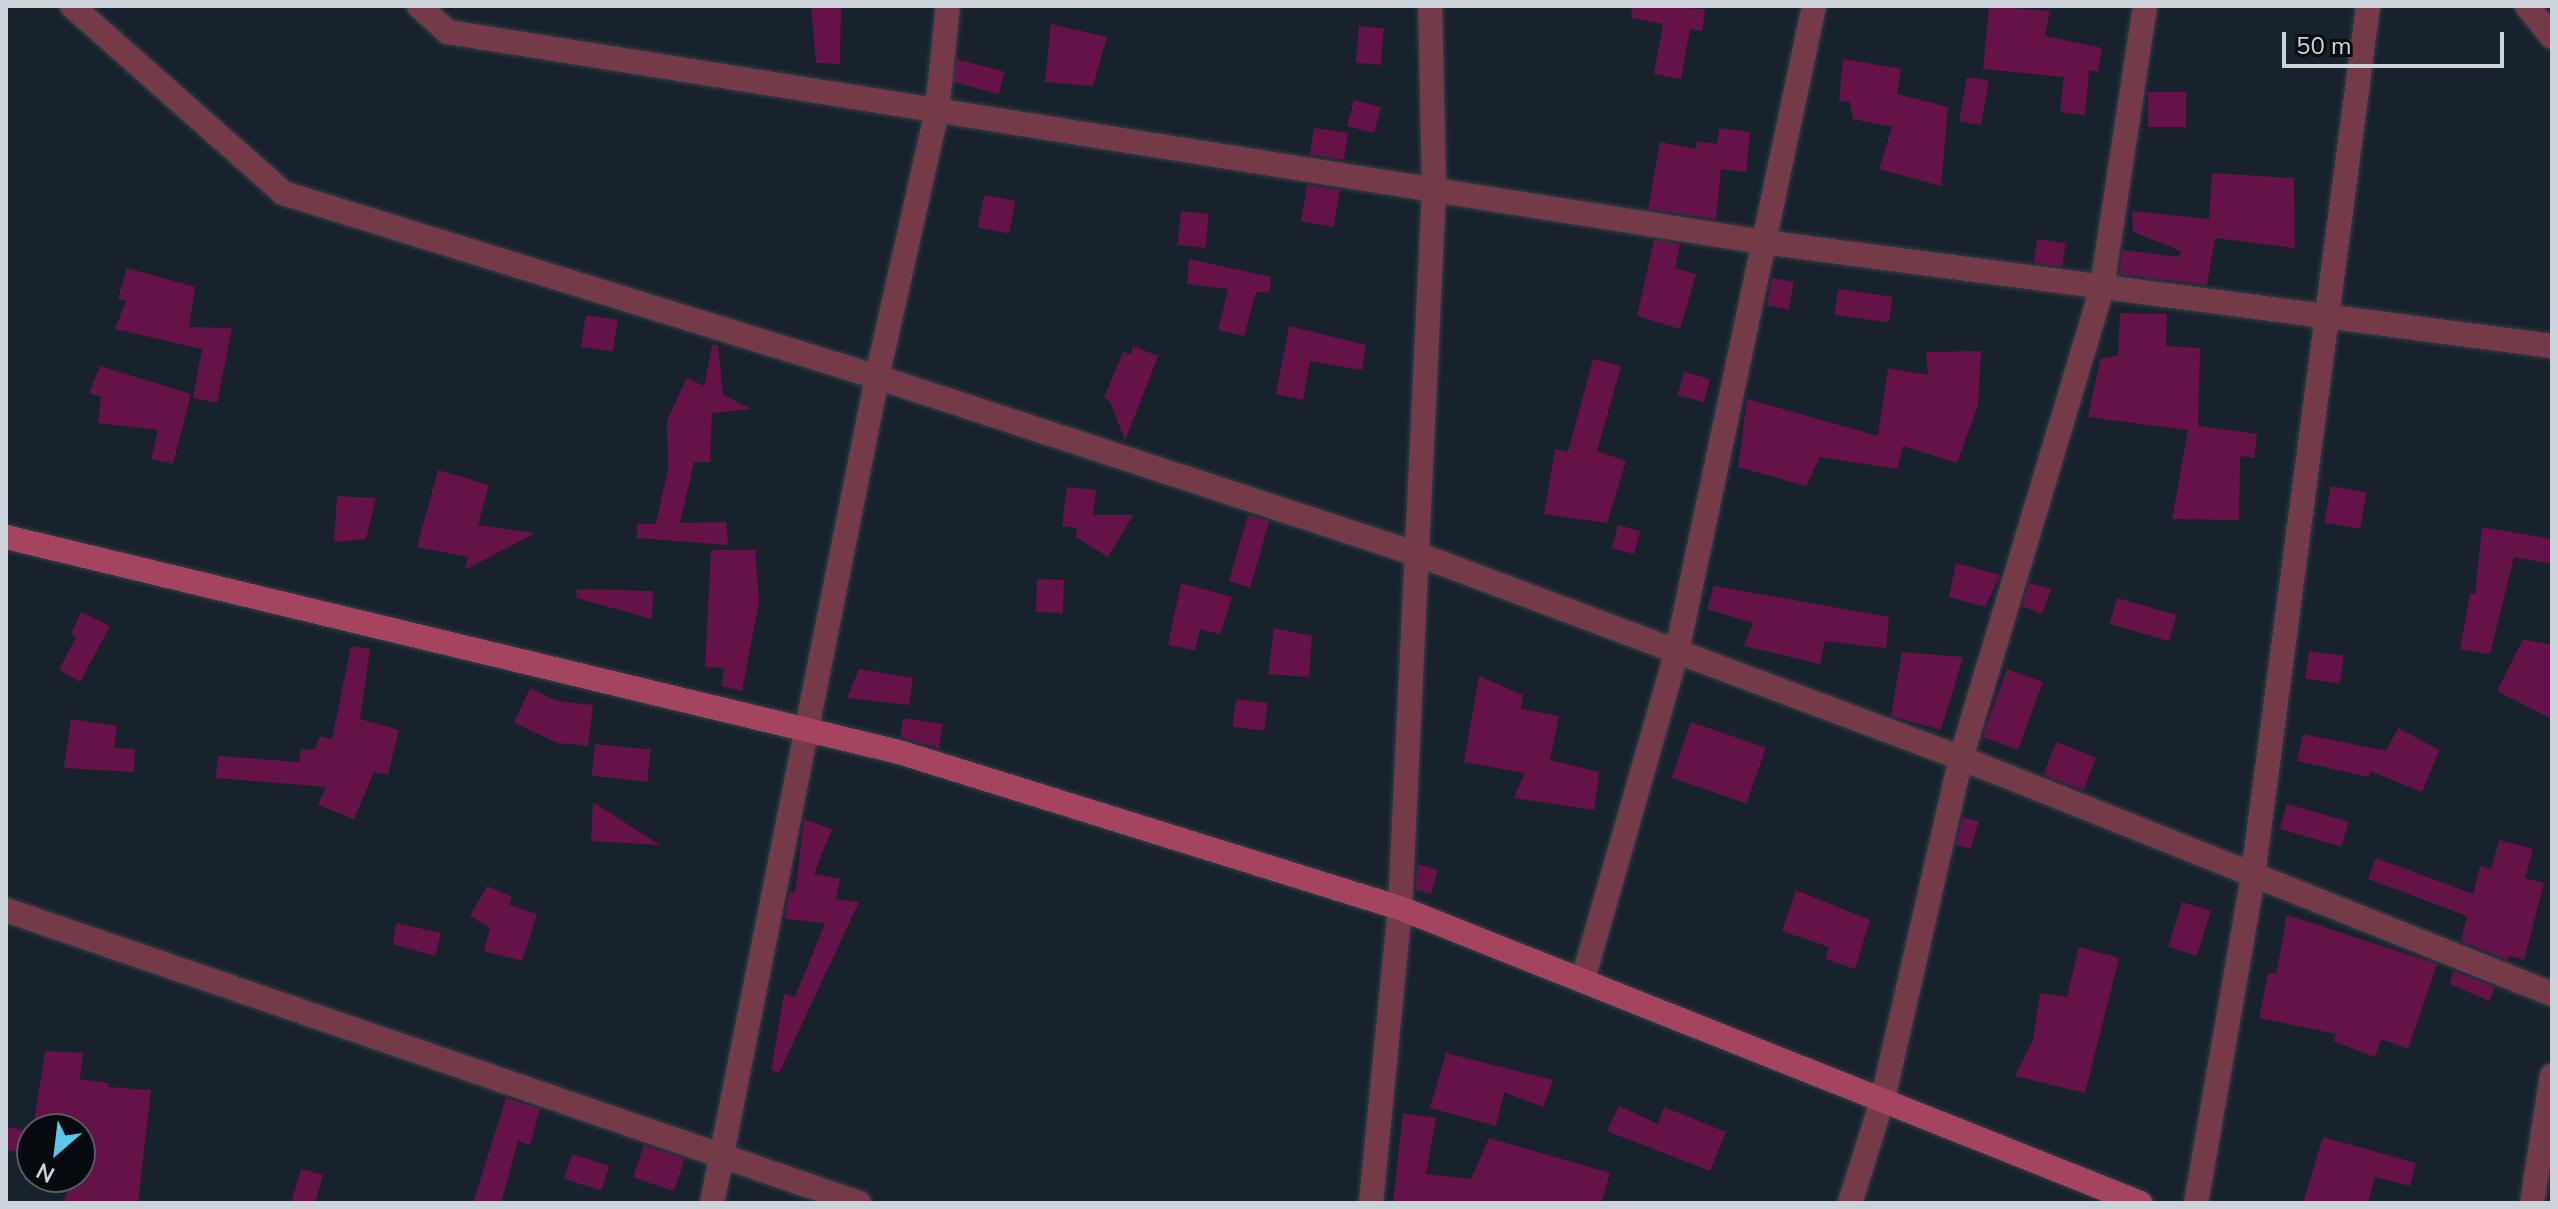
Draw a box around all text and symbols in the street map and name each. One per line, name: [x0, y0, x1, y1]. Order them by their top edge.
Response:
scale bar: [2286, 16, 2508, 66]
text: 50 m: [2296, 30, 2352, 62]
north arrow: [16, 1113, 96, 1193]
text: N: [31, 1155, 60, 1190]

